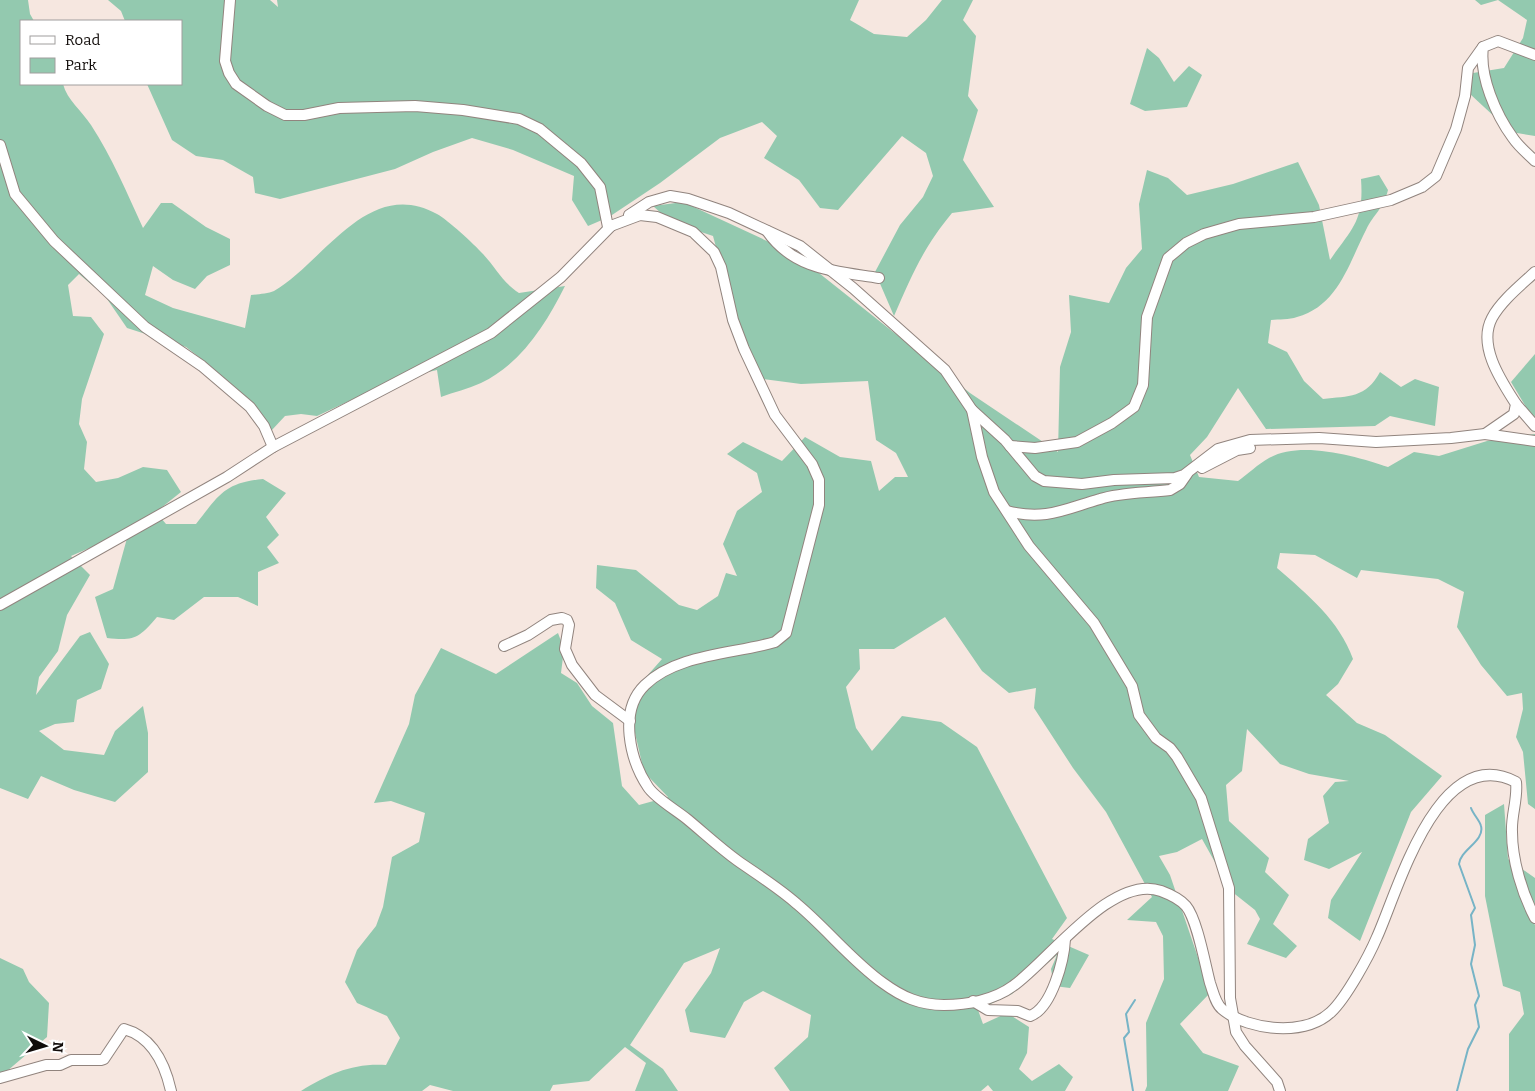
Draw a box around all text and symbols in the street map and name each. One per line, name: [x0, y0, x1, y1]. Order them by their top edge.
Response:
legend: [20, 20, 182, 85]
text: Road: [65, 31, 100, 49]
text: Park: [65, 56, 97, 74]
north arrow: [20, 1021, 70, 1071]
text: N: [48, 1041, 66, 1053]

